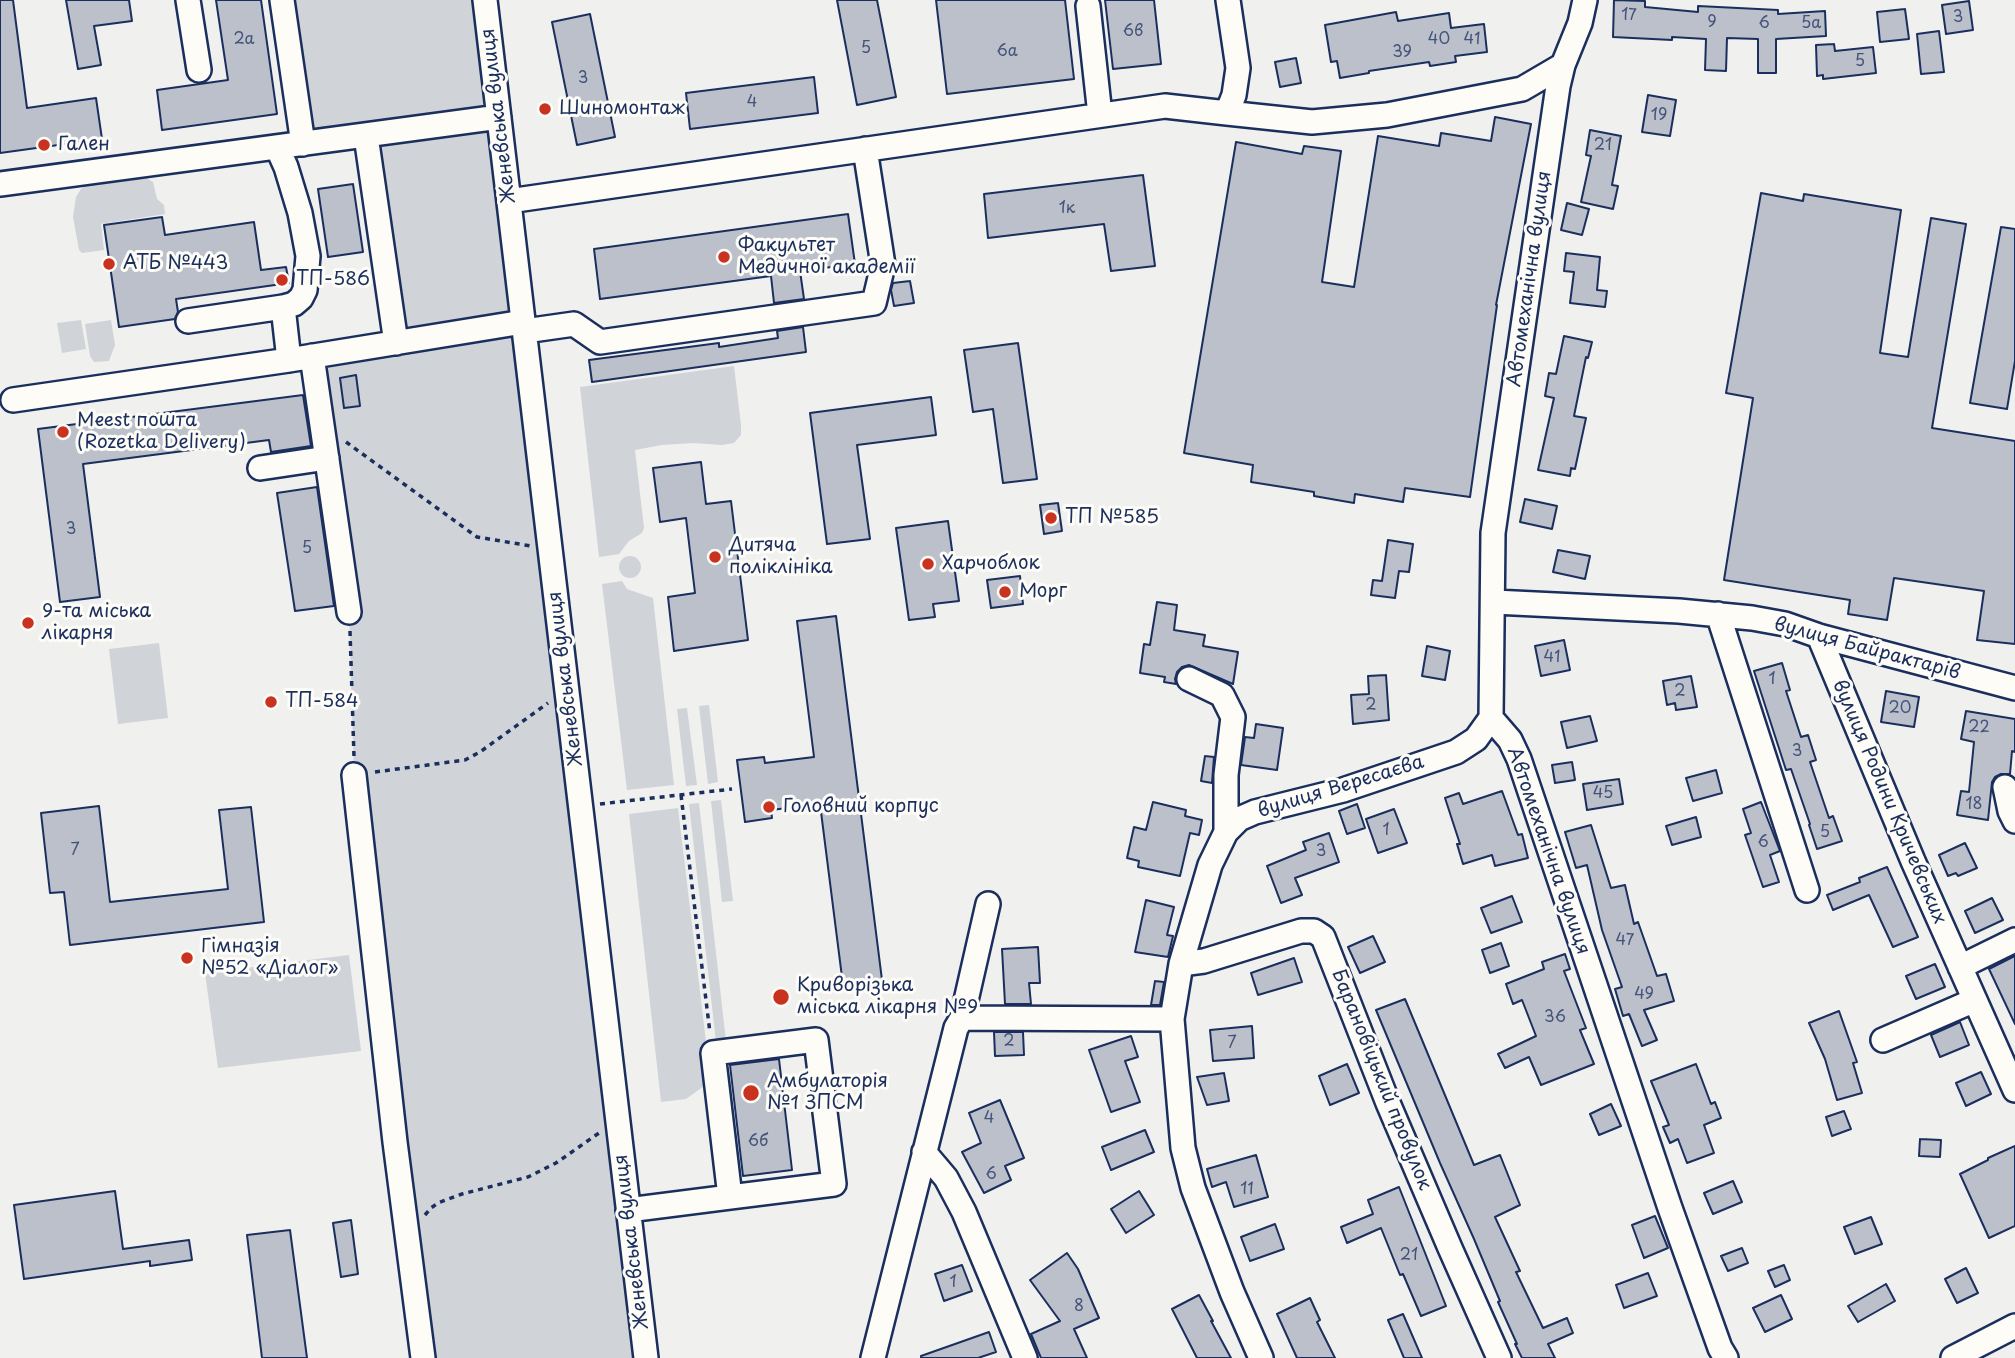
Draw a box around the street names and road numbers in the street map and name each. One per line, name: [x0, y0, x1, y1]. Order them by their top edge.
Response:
street label: Женевська вулиця: [477, 27, 521, 205]
street label: Автомеханічна вулиця: [1504, 170, 1556, 388]
street label: Женевська вулиця: [544, 590, 588, 768]
street label: вулиця Байрактарів: [1771, 613, 1963, 685]
street label: вулиця Родини Кричевських: [1827, 676, 1951, 928]
street label: Автомеханічна вулиця: [1502, 744, 1594, 958]
street label: вулиця Вересаєва: [1255, 751, 1427, 823]
street label: Барановіцький провулок: [1326, 966, 1436, 1194]
street label: Женевська вулиця: [610, 1153, 654, 1331]

